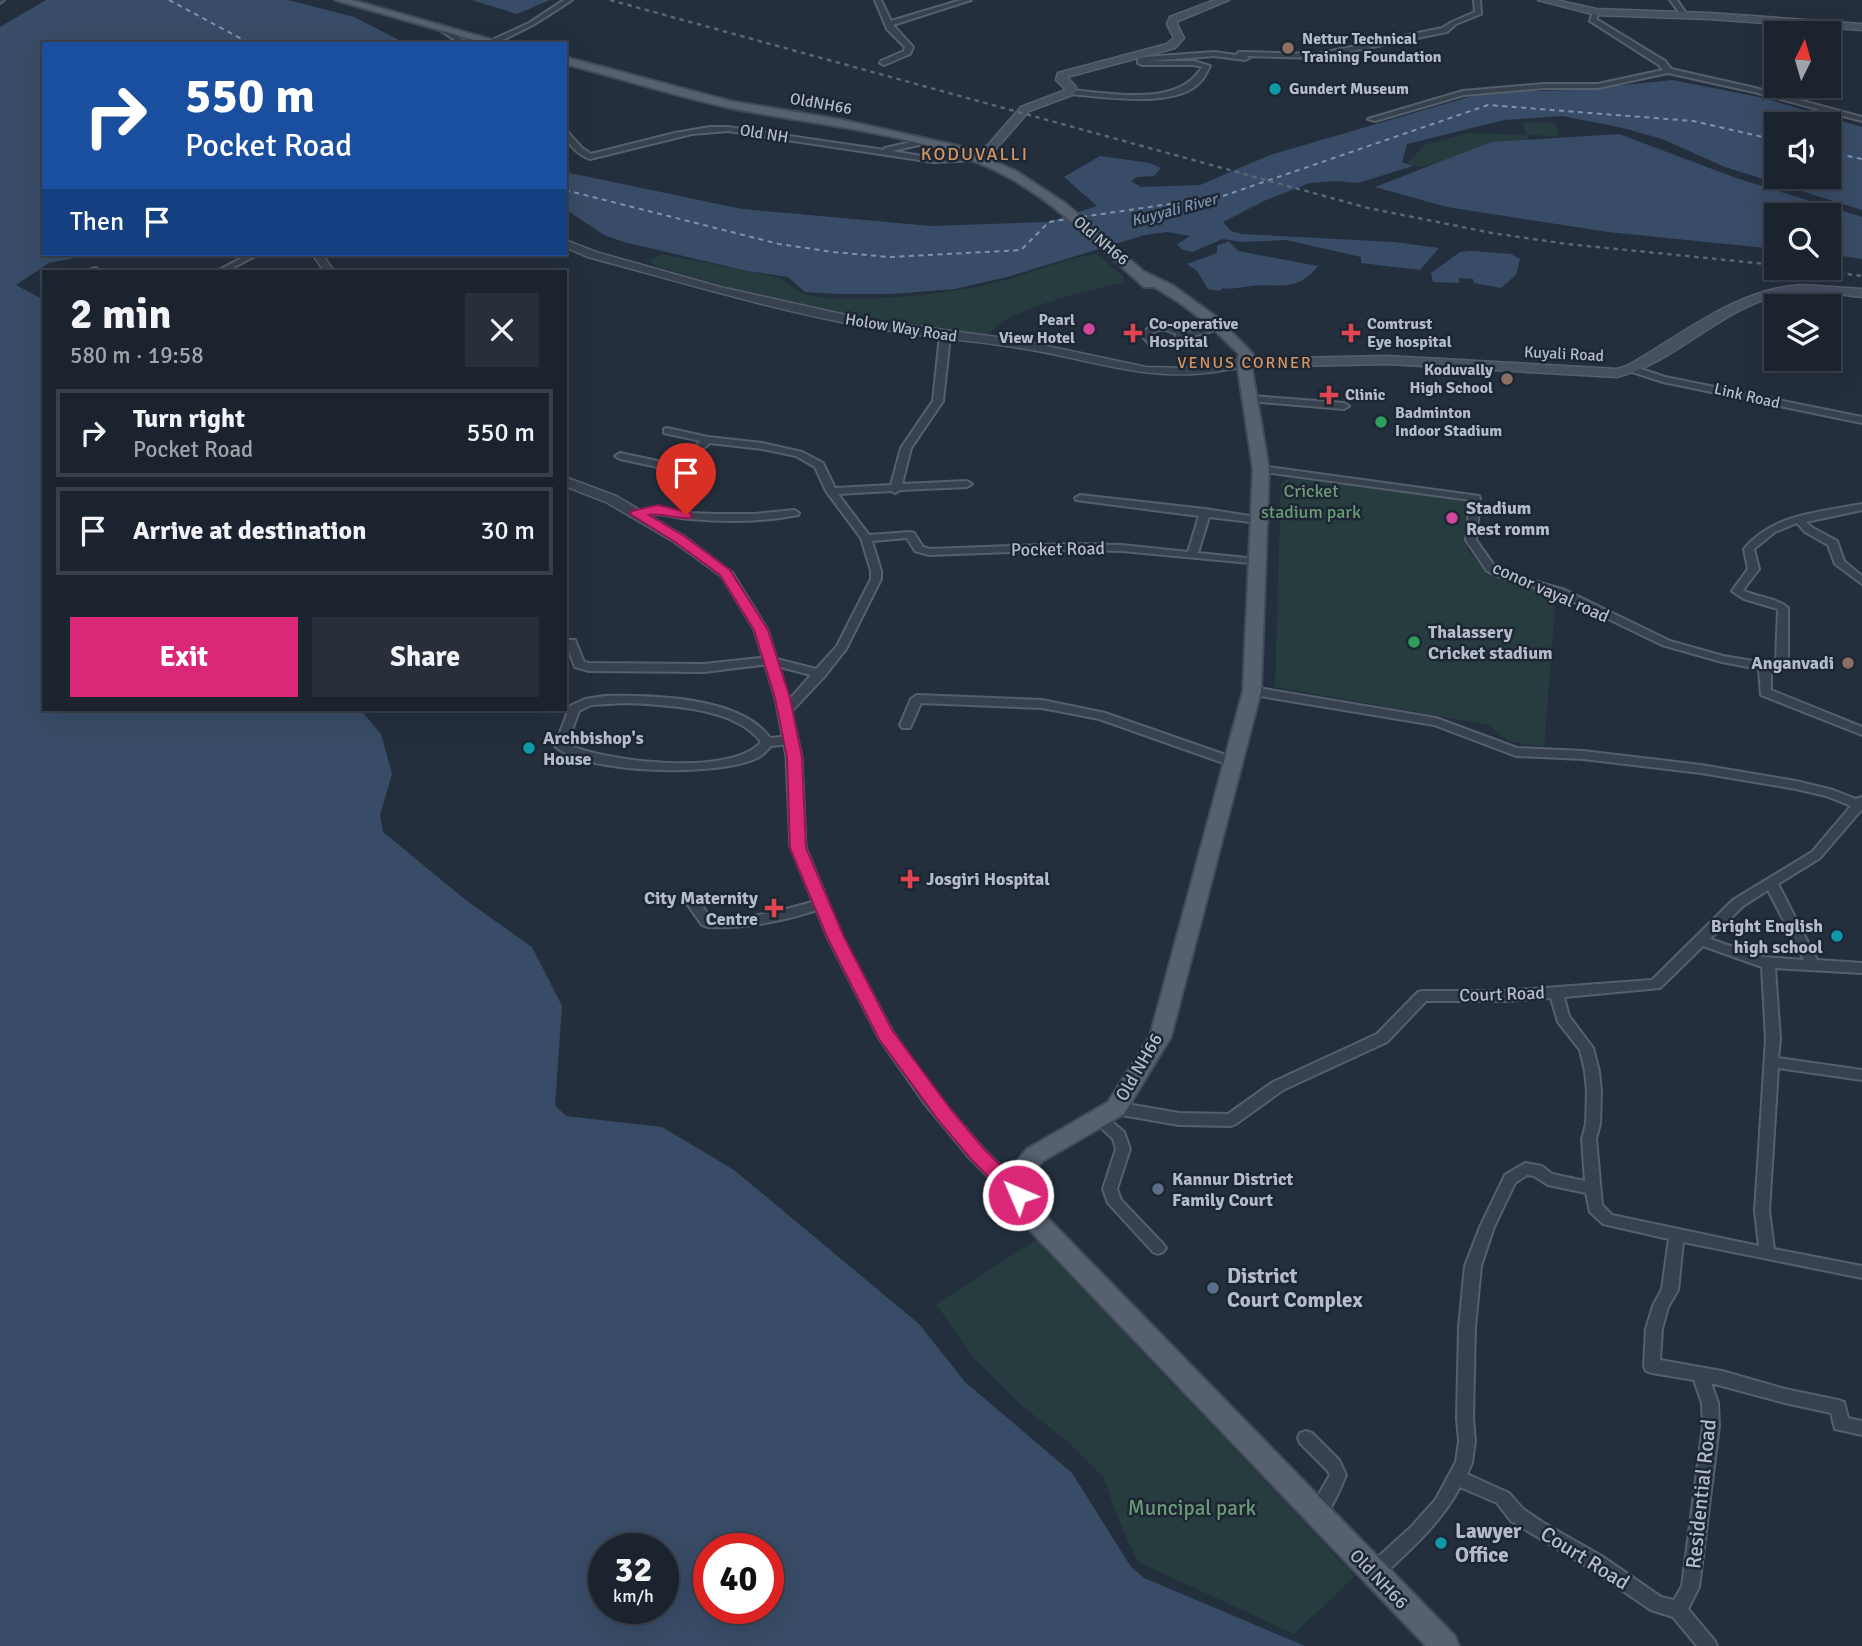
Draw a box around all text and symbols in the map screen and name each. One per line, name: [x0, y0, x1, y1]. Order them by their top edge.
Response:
north arrow: [1764, 21, 1841, 98]
map controls: [1764, 21, 1841, 371]
place label: Nettur Technical Training Foundation: [1302, 29, 1442, 67]
marker: Nettur Technical Training Foundation: [1280, 40, 1296, 56]
text: 550 m: [185, 66, 315, 126]
icon: right: [70, 70, 161, 161]
place label: Gundert Museum: [1289, 79, 1409, 99]
marker: Gundert Museum: [1267, 81, 1283, 97]
street label: OldNH66: [788, 89, 854, 119]
button: sound: [1764, 112, 1841, 189]
street label: Old NH: [738, 120, 790, 148]
text: Pocket Road: [185, 126, 352, 165]
district label: KODUVALLI: [921, 143, 1029, 165]
water label: Kuyyali River: [1129, 188, 1221, 231]
icon: arrive: [138, 203, 176, 241]
button: search: [1764, 203, 1841, 280]
text: Then: [70, 206, 124, 238]
street label: Old NH66: [1069, 212, 1133, 270]
text: 2 min: [70, 289, 171, 340]
button: close: [465, 293, 539, 367]
button: layers: [1764, 294, 1841, 371]
street label: Holow Way Road: [844, 309, 958, 347]
place label: Pearl View Hotel: [999, 310, 1075, 348]
place label: Co-operative Hospital: [1149, 314, 1238, 352]
place label: Comtrust Eye hospital: [1367, 314, 1452, 352]
marker: Pearl View Hotel: [1081, 321, 1097, 337]
marker: Co-operative Hospital: [1123, 323, 1143, 343]
marker: Comtrust Eye hospital: [1341, 323, 1361, 343]
text: 580 m · 19:58: [70, 341, 204, 370]
street label: Kuyali Road: [1523, 342, 1605, 366]
district label: VENUS CORNER: [1177, 353, 1313, 373]
place label: Koduvally High School: [1410, 360, 1493, 398]
marker: Koduvally High School: [1499, 371, 1515, 387]
street label: Link Road: [1712, 379, 1782, 413]
marker: Clinic: [1319, 385, 1339, 405]
place label: Clinic: [1345, 385, 1386, 405]
text: Turn right: [133, 403, 245, 435]
place label: Badminton Indoor Stadium: [1395, 403, 1502, 441]
icon: right: [74, 414, 112, 452]
marker: Badminton Indoor Stadium: [1373, 414, 1389, 430]
text: 550 m: [466, 417, 535, 449]
text: Pocket Road: [133, 435, 253, 464]
pin: [656, 443, 716, 515]
icon: arrive: [667, 454, 705, 492]
park label: Cricket stadium park: [1261, 480, 1361, 523]
place label: Stadium Rest romm: [1466, 497, 1550, 540]
marker: Stadium Rest romm: [1444, 510, 1460, 526]
icon: arrive: [74, 512, 112, 550]
text: Arrive at destination: [133, 515, 366, 547]
text: 30 m: [480, 515, 535, 547]
street label: Pocket Road: [1011, 537, 1105, 561]
street label: conor vayal road: [1489, 556, 1613, 628]
button: Exit: [70, 617, 298, 697]
button: Share: [312, 617, 539, 697]
place label: Thalassery Cricket stadium: [1428, 621, 1553, 664]
marker: Thalassery Cricket stadium: [1406, 634, 1422, 650]
place label: Anganvadi: [1751, 652, 1834, 674]
marker: Anganvadi: [1840, 655, 1856, 671]
place label: Archbishop's House: [543, 727, 644, 770]
marker: Archbishop's House: [521, 740, 537, 756]
place label: Josgiri Hospital: [926, 868, 1050, 890]
marker: Josgiri Hospital: [900, 869, 920, 889]
place label: City Maternity Centre: [644, 887, 758, 930]
marker: City Maternity Centre: [764, 898, 784, 918]
place label: Bright English high school: [1711, 915, 1823, 958]
marker: Bright English high school: [1829, 928, 1845, 944]
street label: Court Road: [1459, 982, 1545, 1006]
street label: Old NH66: [1111, 1029, 1167, 1105]
position arrow: [981, 1158, 1055, 1232]
place label: Kannur District Family Court: [1172, 1168, 1294, 1211]
marker: Kannur District Family Court: [1150, 1181, 1166, 1197]
place label: District Court Complex: [1227, 1263, 1363, 1313]
marker: District Court Complex: [1205, 1280, 1221, 1296]
street label: Residential Road: [1680, 1418, 1722, 1570]
park label: Muncipal park: [1128, 1495, 1257, 1521]
place label: Lawyer Office: [1455, 1518, 1522, 1568]
street label: Court Road: [1536, 1520, 1634, 1596]
speed limit sign: 40: [693, 1533, 784, 1624]
marker: Lawyer Office: [1433, 1535, 1449, 1551]
street label: Old NH66: [1345, 1545, 1413, 1613]
text: 32: [615, 1548, 652, 1591]
text: km/h: [613, 1585, 654, 1607]

